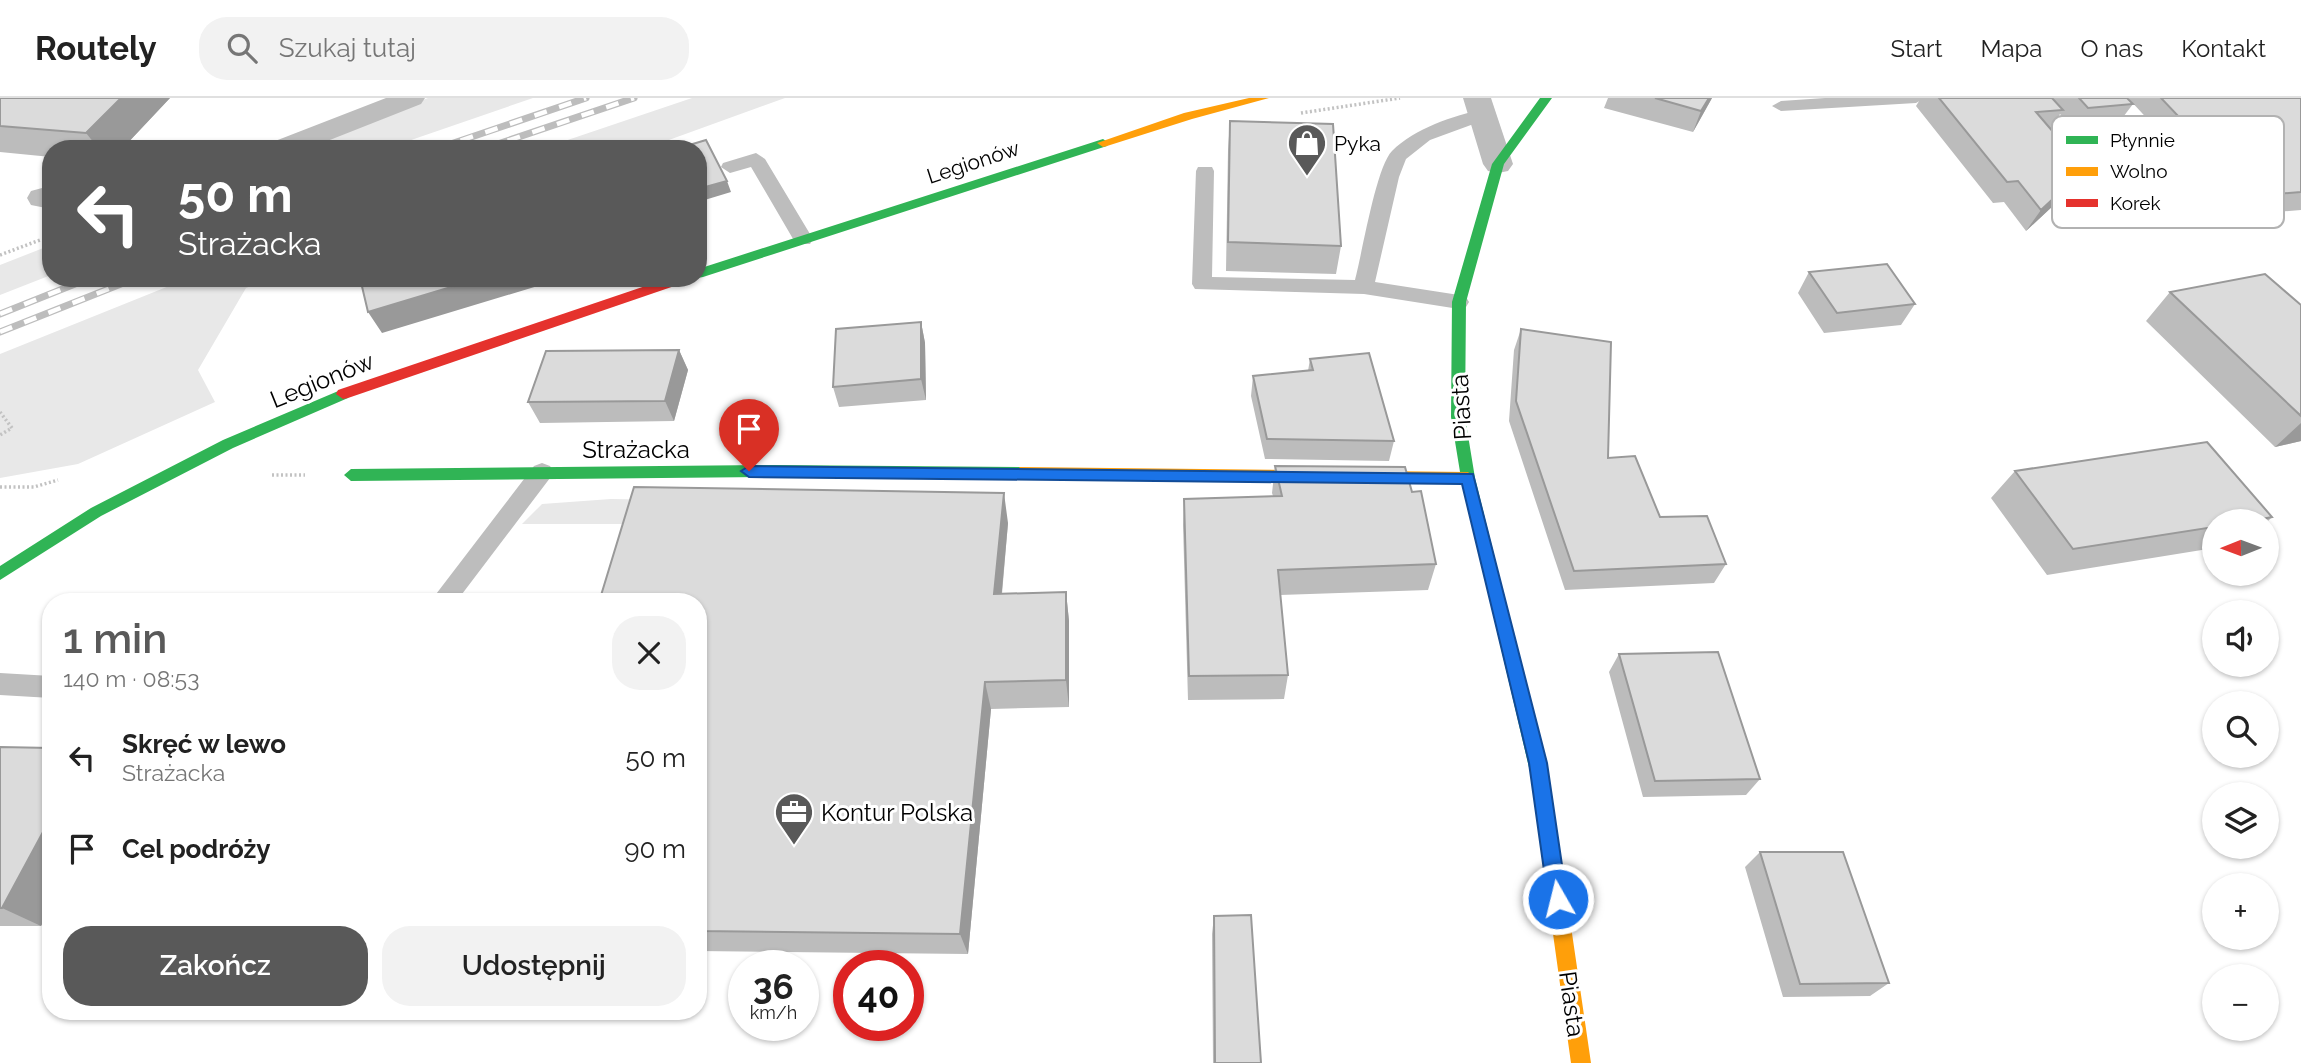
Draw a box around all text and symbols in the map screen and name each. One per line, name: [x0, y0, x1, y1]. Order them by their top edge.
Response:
search box: [199, 17, 689, 80]
text: Routely: [35, 29, 157, 68]
icon: search: [223, 29, 261, 67]
text: Szukaj tutaj: [279, 33, 416, 63]
text: Start: [1891, 34, 1943, 63]
text: Mapa: [1981, 34, 2042, 63]
text: O nas: [2080, 34, 2143, 63]
text: Kontakt: [2181, 34, 2266, 63]
legend: [2052, 116, 2284, 228]
shop icon: Pyka: [1286, 122, 1328, 177]
text: Płynnie: [2110, 129, 2175, 151]
place label: Pyka: [1334, 131, 1381, 156]
street label: Legionów: [924, 135, 1022, 189]
text: Wolno: [2110, 160, 2167, 182]
text: 50 m: [178, 166, 293, 223]
icon: left: [63, 168, 154, 259]
text: Korek: [2110, 192, 2161, 214]
text: Strażacka: [178, 225, 322, 262]
street label: Legionów: [266, 346, 379, 414]
street label: Piasta: [1445, 373, 1477, 441]
pin: [719, 399, 779, 471]
icon: arrive: [730, 410, 768, 448]
street label: Strażacka: [582, 435, 690, 464]
north arrow: [2202, 509, 2278, 586]
map controls: [2202, 509, 2279, 1041]
button: sound: [2202, 600, 2279, 677]
text: 1 min: [63, 614, 167, 663]
button: close: [612, 616, 686, 690]
text: 140 m · 08:53: [63, 665, 199, 692]
button: search: [2202, 691, 2279, 768]
text: Skręć w lewo: [122, 729, 286, 759]
icon: left: [63, 739, 101, 777]
text: 50 m: [625, 743, 686, 773]
text: Strażacka: [122, 759, 225, 786]
button: layers: [2202, 782, 2279, 859]
office icon: Kontur Polska: [773, 791, 815, 846]
place label: Kontur Polska: [821, 798, 973, 827]
icon: arrive: [63, 830, 101, 868]
text: Cel podróży: [122, 834, 271, 864]
text: 90 m: [624, 834, 686, 864]
position arrow: [1521, 862, 1595, 936]
button: +: [2202, 873, 2279, 950]
button: Zakończ: [63, 926, 368, 1006]
button: Udostępnij: [382, 926, 686, 1006]
speed limit sign: 40: [833, 950, 924, 1041]
button: −: [2202, 964, 2279, 1041]
text: 36: [753, 966, 794, 1007]
street label: Piasta: [1553, 969, 1591, 1039]
text: km/h: [750, 1002, 797, 1023]

